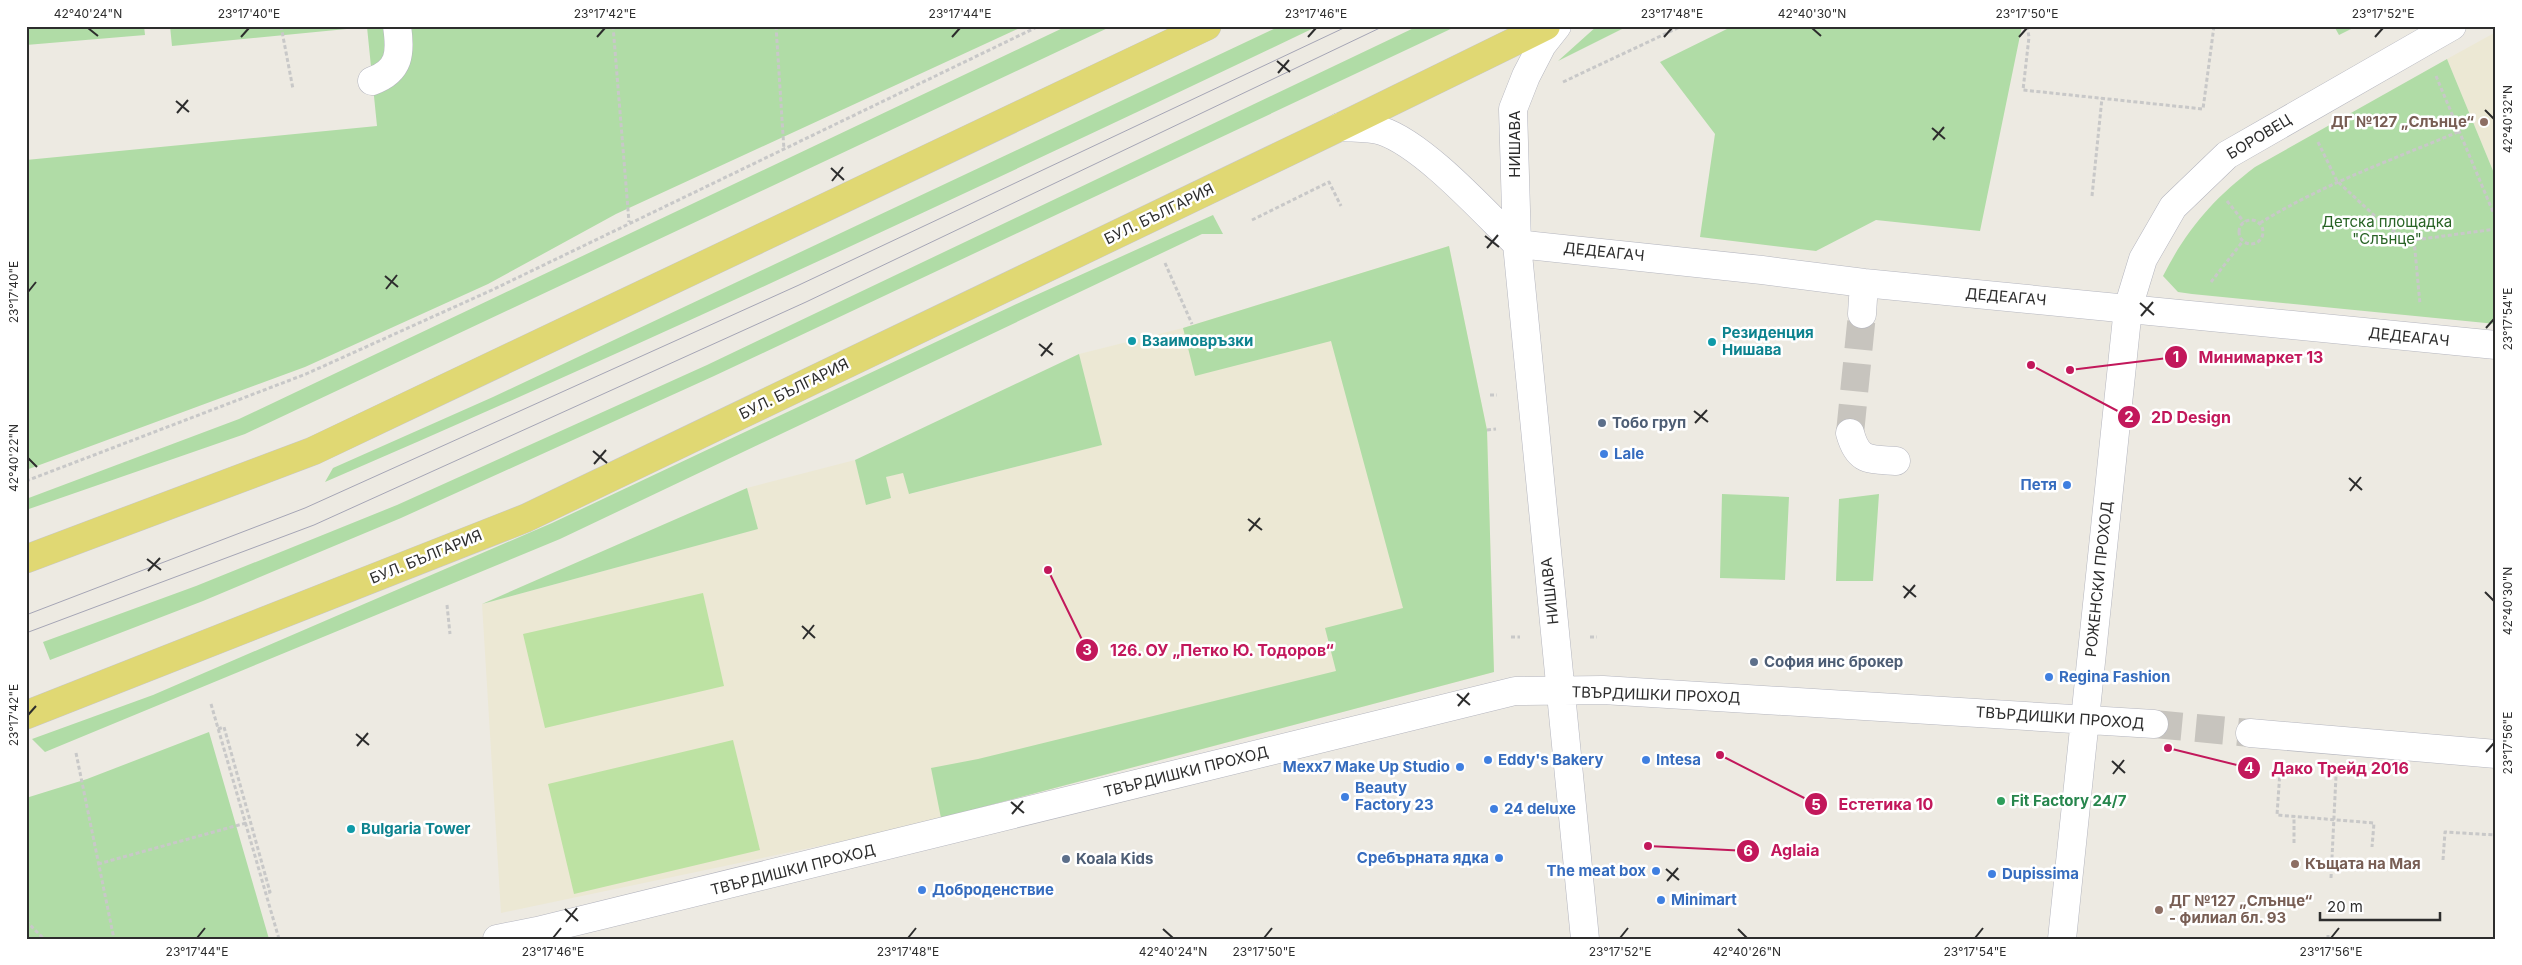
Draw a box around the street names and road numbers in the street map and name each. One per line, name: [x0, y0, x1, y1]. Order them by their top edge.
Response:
street label: НИШАВА: [1505, 110, 1524, 178]
street label: БОРОВЕЦ: [2223, 110, 2295, 163]
street label: БУЛ. БЪЛГАРИЯ: [1101, 179, 1217, 248]
street label: ДЕДЕАГАЧ: [1563, 238, 1645, 265]
street label: ДЕДЕАГАЧ: [1965, 283, 2047, 310]
street label: ДЕДЕАГАЧ: [2368, 323, 2450, 350]
street label: БУЛ. БЪЛГАРИЯ: [736, 354, 852, 423]
street label: РОЖЕНСКИ ПРОХОД: [2081, 500, 2116, 658]
street label: БУЛ. БЪЛГАРИЯ: [367, 525, 485, 588]
street label: НИШАВА: [1537, 557, 1562, 626]
street label: ТВЪРДИШКИ ПРОХОД: [1571, 682, 1741, 707]
street label: ТВЪРДИШКИ ПРОХОД: [1975, 702, 2145, 733]
street label: ТВЪРДИШКИ ПРОХОД: [1101, 742, 1270, 801]
street label: ТВЪРДИШКИ ПРОХОД: [708, 840, 877, 899]

